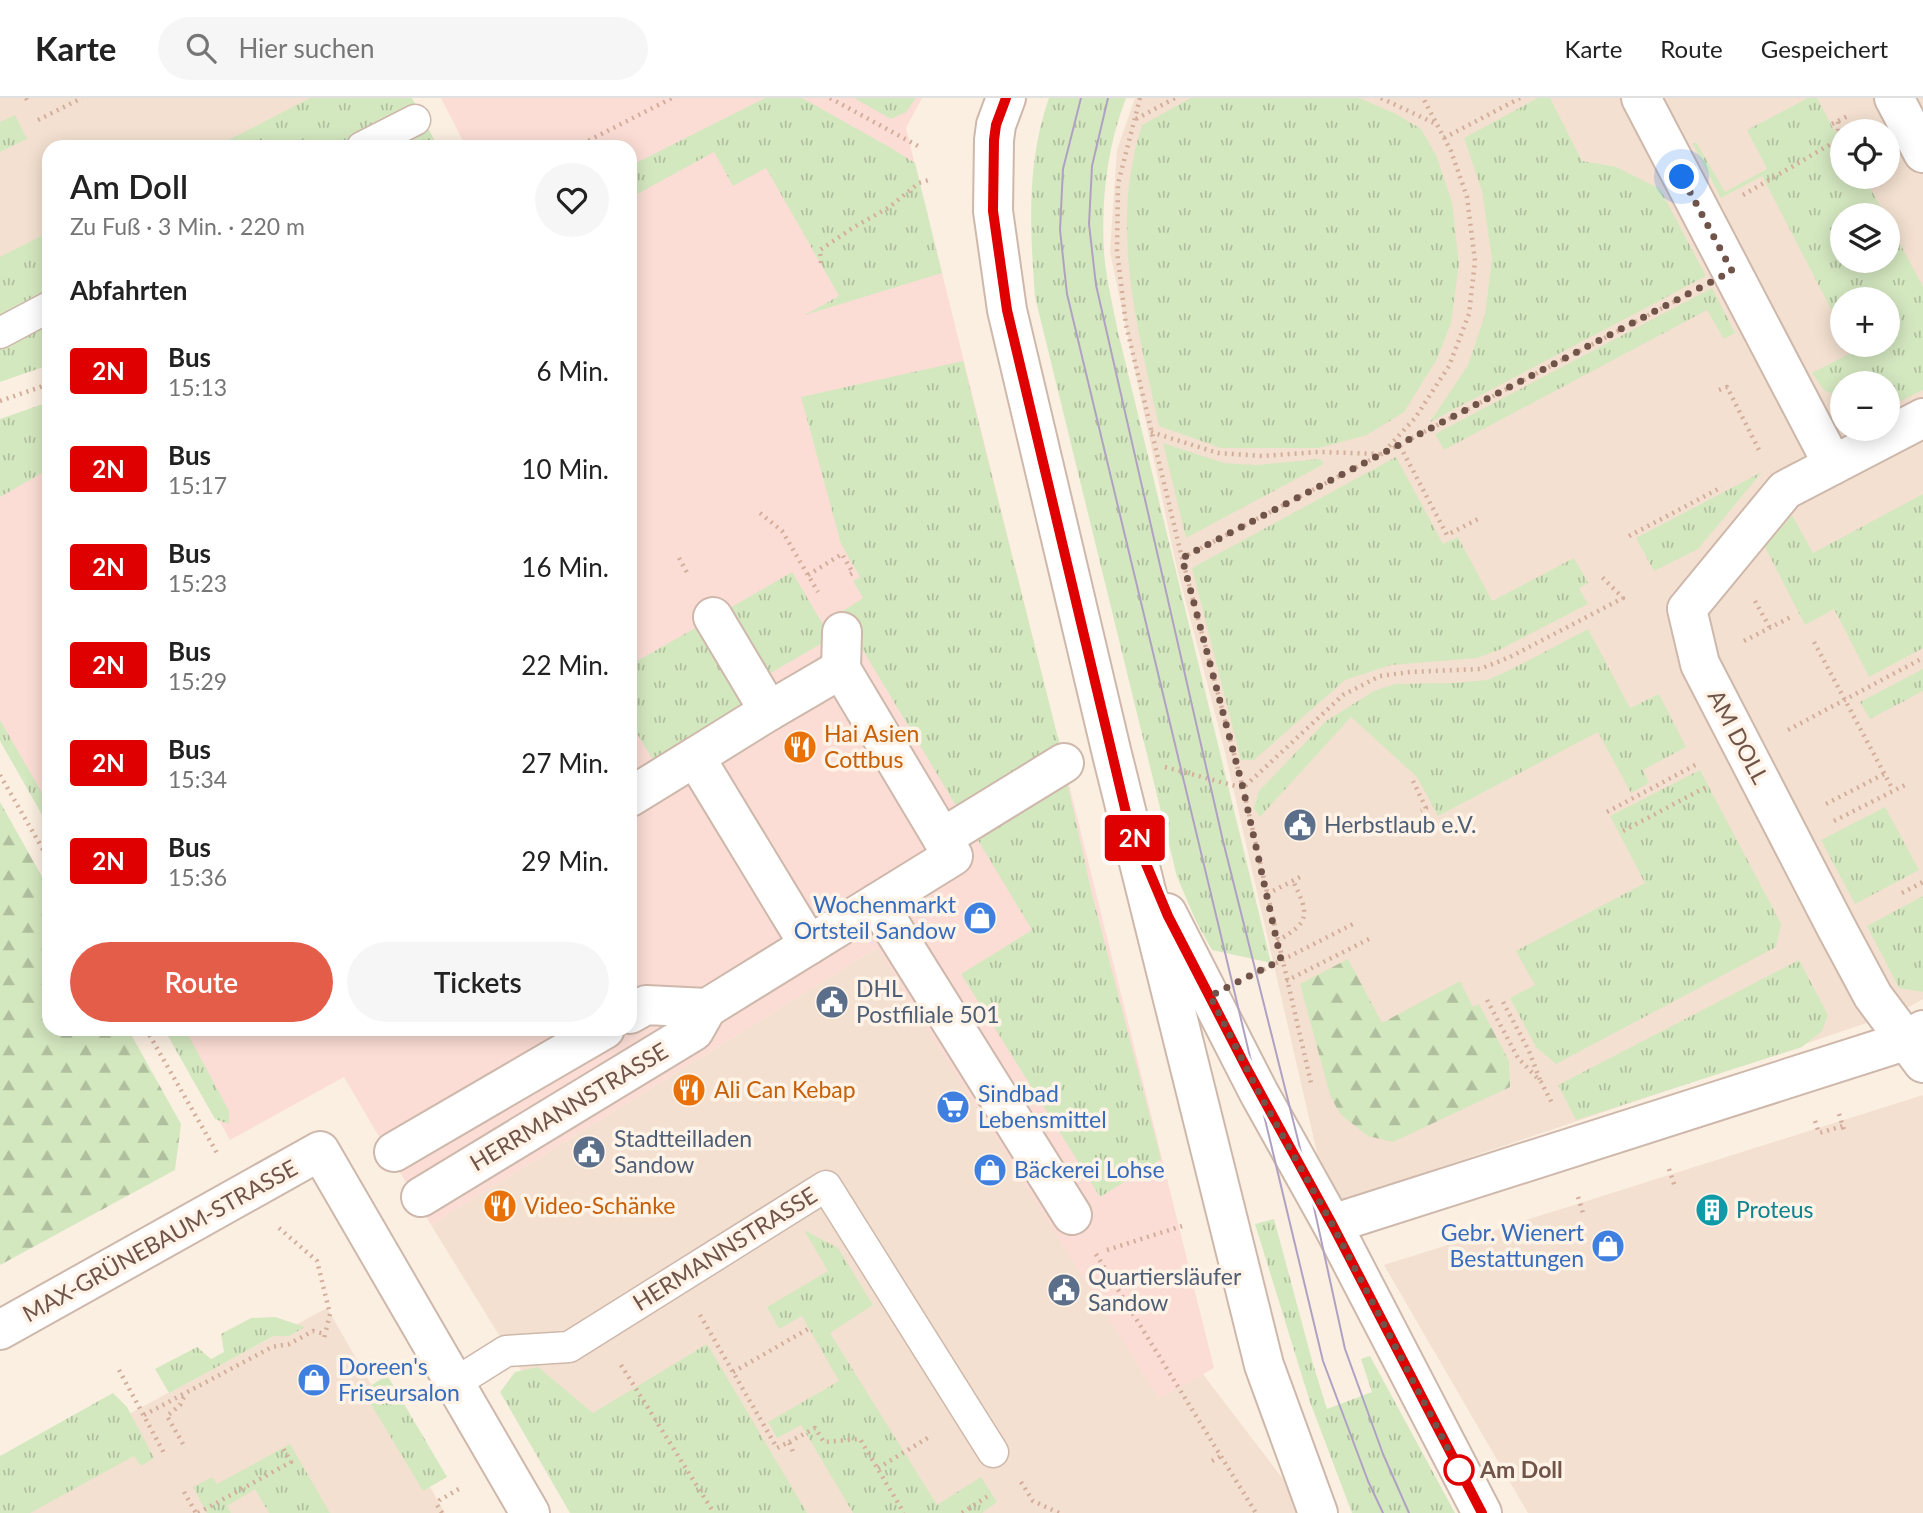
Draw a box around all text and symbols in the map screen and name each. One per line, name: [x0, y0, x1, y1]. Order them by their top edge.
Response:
search box: [158, 17, 648, 80]
text: Karte: [35, 28, 116, 68]
icon: search: [182, 29, 220, 67]
text: Hier suchen: [238, 32, 375, 64]
text: Karte: [1565, 34, 1622, 63]
text: Route: [1660, 34, 1723, 63]
text: Gespeichert: [1761, 34, 1888, 63]
map controls: [1830, 119, 1900, 441]
button: locate: [1830, 119, 1900, 189]
your location: [1664, 159, 1699, 194]
button: heart: [535, 163, 609, 237]
text: Am Doll: [70, 166, 188, 206]
button: layers: [1830, 203, 1900, 273]
text: Zu Fuß · 3 Min. · 220 m: [70, 212, 305, 240]
text: Abfahrten: [70, 274, 188, 306]
button: +: [1830, 287, 1900, 357]
text: Bus: [168, 341, 211, 373]
text: 6 Min.: [536, 355, 609, 387]
text: 2N: [92, 356, 125, 385]
button: −: [1830, 371, 1900, 441]
text: 15:13: [168, 373, 227, 401]
text: Bus: [168, 439, 211, 471]
text: 10 Min.: [521, 453, 609, 485]
text: 2N: [92, 454, 125, 483]
text: 15:17: [168, 471, 227, 499]
text: Bus: [168, 537, 211, 569]
text: 16 Min.: [521, 551, 609, 583]
text: 2N: [92, 552, 125, 581]
text: 15:23: [168, 569, 227, 597]
text: Bus: [168, 635, 211, 667]
text: 22 Min.: [521, 649, 609, 681]
text: 2N: [92, 650, 125, 679]
text: 15:29: [168, 667, 227, 695]
street label: AM DOLL: [1702, 685, 1775, 788]
place label: Hai Asien Cottbus: [824, 719, 919, 773]
restaurant icon: Hai Asien Cottbus: [781, 728, 819, 766]
text: Bus: [168, 733, 211, 765]
text: 27 Min.: [521, 747, 609, 779]
text: 2N: [92, 748, 125, 777]
text: 15:34: [168, 765, 227, 793]
public building icon: Herbstlaub e.V.: [1281, 806, 1319, 844]
place label: Herbstlaub e.V.: [1324, 810, 1476, 838]
line badge: 2N: [1104, 815, 1166, 861]
text: 2N: [1119, 823, 1151, 852]
text: Bus: [168, 831, 211, 863]
text: 29 Min.: [521, 845, 609, 877]
text: 2N: [92, 846, 125, 875]
text: 15:36: [168, 863, 227, 891]
place label: Wochenmarkt Ortsteil Sandow: [794, 890, 957, 944]
shop icon: Wochenmarkt Ortsteil Sandow: [961, 899, 999, 937]
button: Route: [70, 942, 333, 1022]
button: Tickets: [347, 942, 609, 1022]
place label: DHL Postfiliale 501: [856, 974, 999, 1028]
public building icon: DHL Postfiliale 501: [813, 983, 851, 1021]
street label: HERRMANNSTRASSE: [464, 1036, 673, 1176]
restaurant icon: Ali Can Kebap: [670, 1071, 708, 1109]
place label: Ali Can Kebap: [714, 1075, 856, 1103]
place label: Sindbad Lebensmittel: [978, 1079, 1107, 1133]
supermarket icon: Sindbad Lebensmittel: [934, 1088, 972, 1126]
place label: Stadtteilladen Sandow: [614, 1124, 752, 1178]
public building icon: Stadtteilladen Sandow: [570, 1133, 608, 1171]
shop icon: Bäckerei Lohse: [971, 1151, 1009, 1189]
street label: MAX-GRÜNEBAUM-STRASSE: [17, 1153, 302, 1327]
place label: Bäckerei Lohse: [1014, 1155, 1165, 1183]
street label: HERMANNSTRASSE: [627, 1180, 822, 1316]
restaurant icon: Video-Schänke: [481, 1187, 519, 1225]
place label: Video-Schänke: [524, 1191, 675, 1219]
building icon: Proteus: [1693, 1191, 1731, 1229]
place label: Proteus: [1736, 1195, 1813, 1223]
place label: Gebr. Wienert Bestattungen: [1441, 1218, 1585, 1272]
shop icon: Gebr. Wienert Bestattungen: [1589, 1227, 1627, 1265]
place label: Quartiersläufer Sandow: [1088, 1262, 1242, 1316]
public building icon: Quartiersläufer Sandow: [1045, 1271, 1083, 1309]
place label: Doreen's Friseursalon: [338, 1352, 460, 1406]
shop icon: Doreen's Friseursalon: [295, 1361, 333, 1399]
marker: Am Doll: [1444, 1455, 1474, 1485]
place label: Am Doll: [1479, 1455, 1563, 1483]

